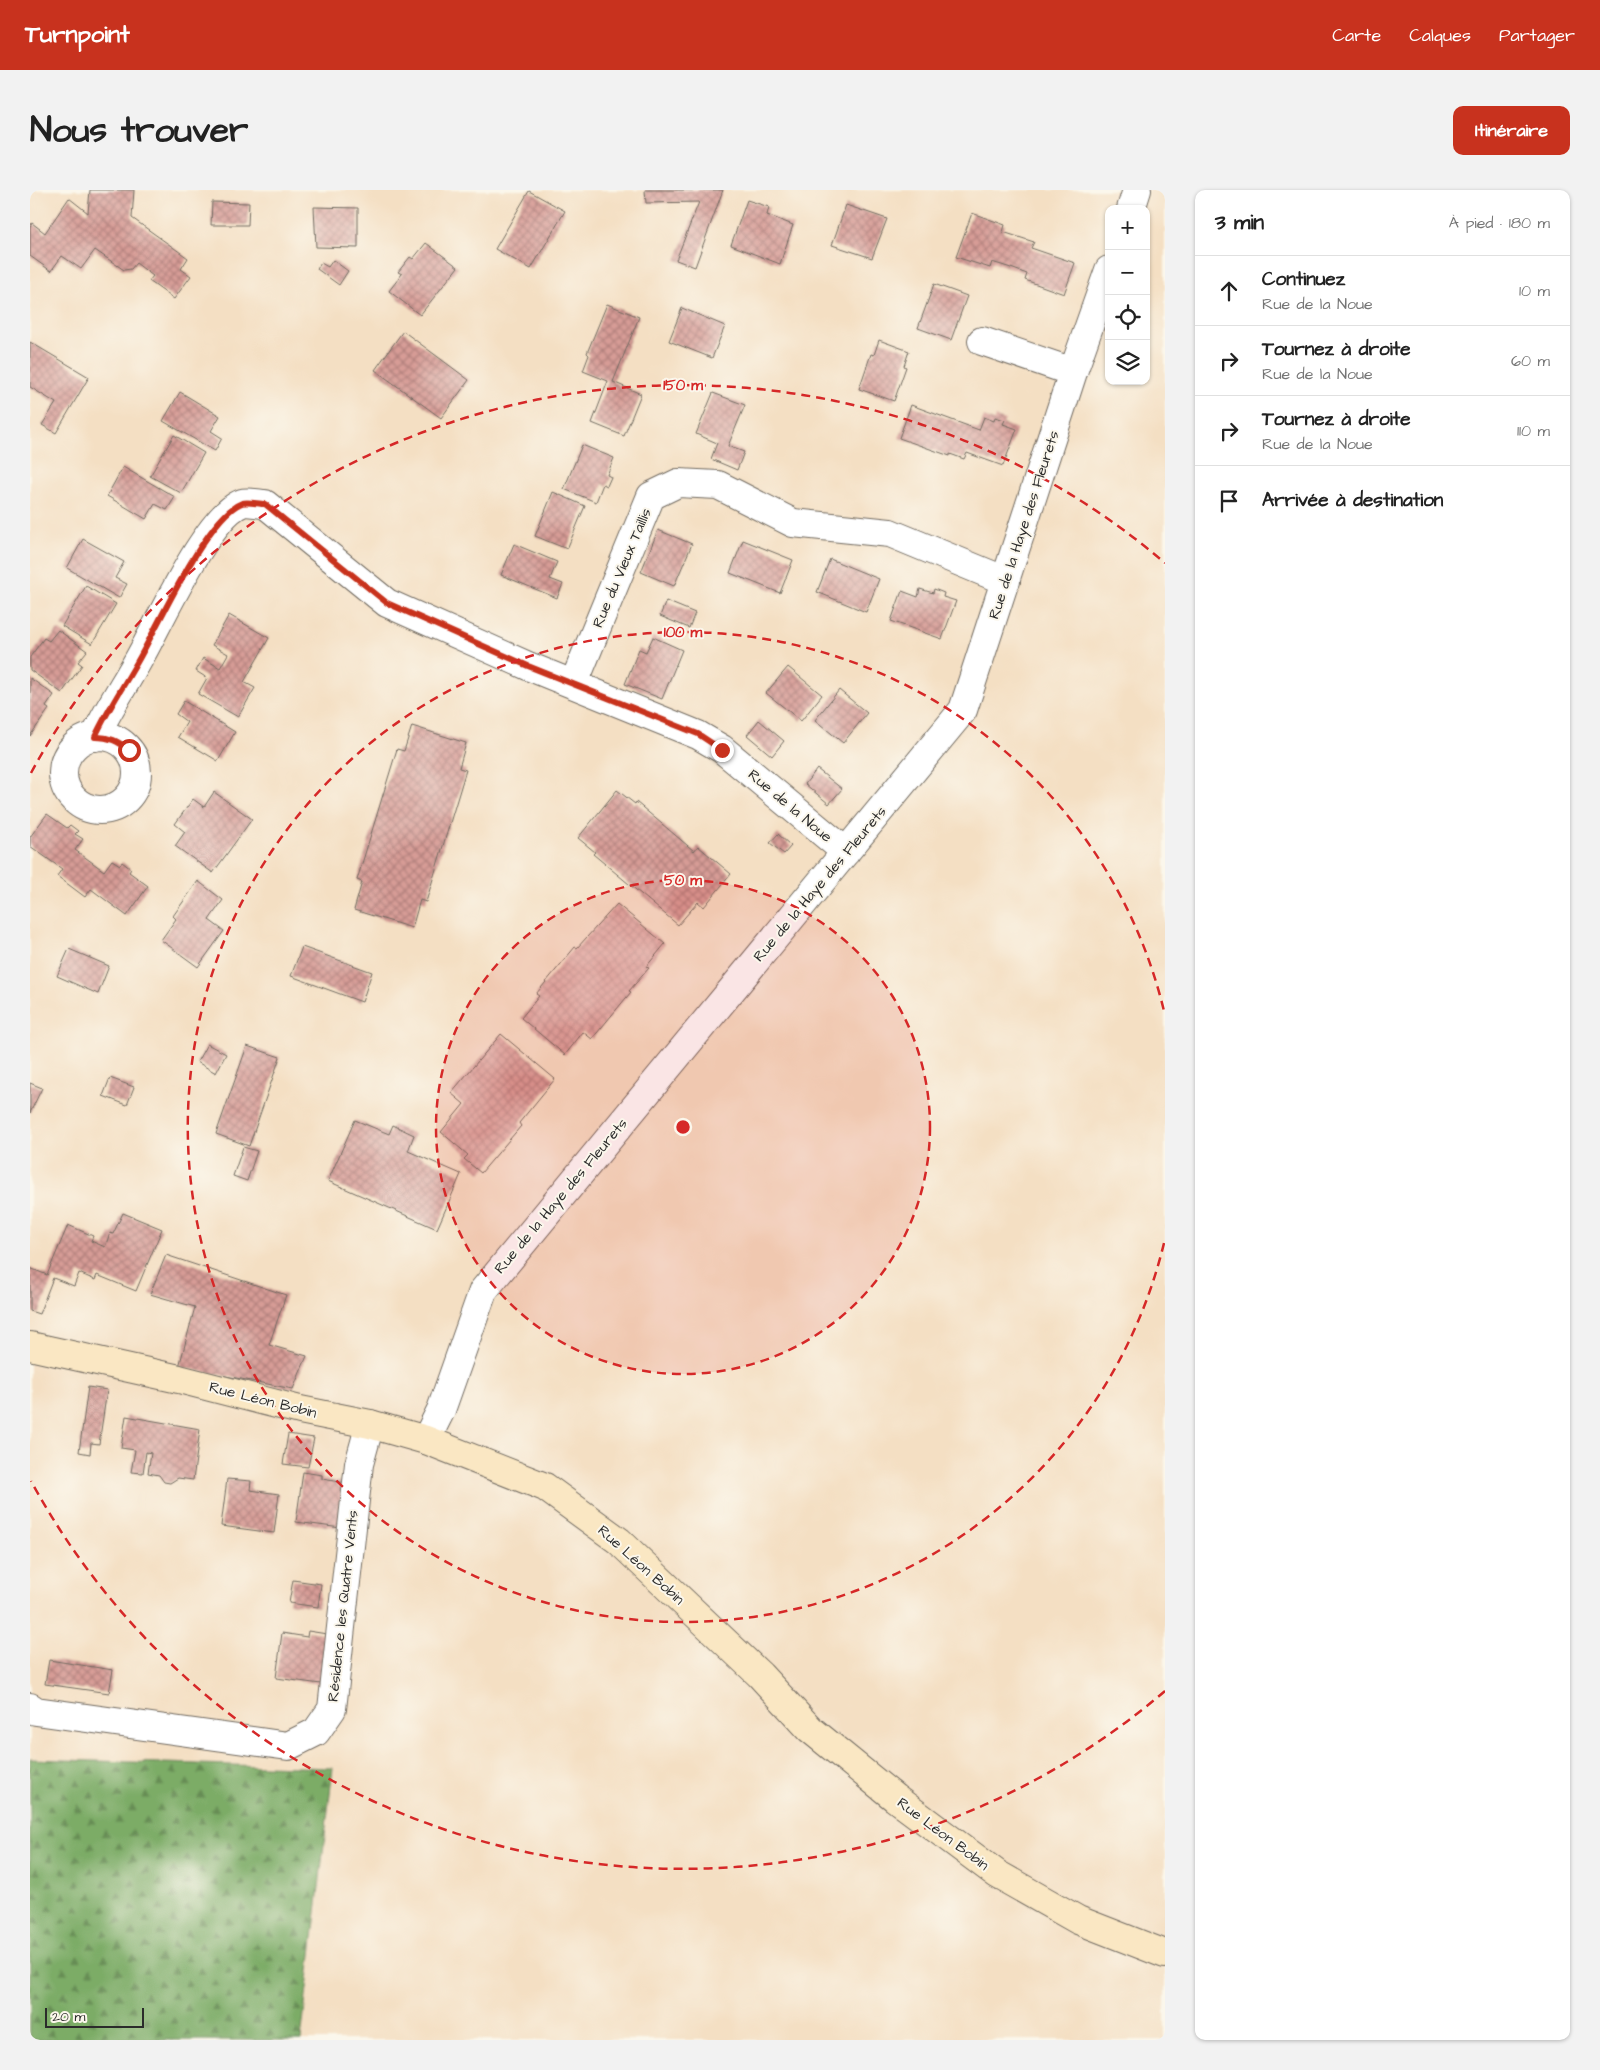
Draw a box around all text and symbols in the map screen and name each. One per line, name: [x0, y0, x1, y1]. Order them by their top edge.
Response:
text: Turnpoint: [25, 18, 130, 52]
text: Carte: [1332, 23, 1381, 48]
text: Calques: [1409, 23, 1471, 48]
text: Partager: [1499, 23, 1575, 48]
text: Nous trouver: [30, 106, 248, 155]
button: Itinéraire: [1453, 106, 1570, 155]
map controls: [1105, 205, 1150, 385]
button: +: [1105, 205, 1150, 250]
text: 3 min: [1215, 208, 1264, 237]
text: À pied · 180 m: [1449, 212, 1550, 234]
button: −: [1105, 250, 1150, 295]
text: Continuez: [1262, 266, 1345, 293]
icon: ahead: [1215, 277, 1243, 305]
text: 10 m: [1519, 280, 1550, 302]
text: Rue de la Noue: [1262, 293, 1373, 315]
button: locate: [1105, 295, 1150, 340]
text: Tournez à droite: [1262, 336, 1410, 363]
button: layers: [1105, 340, 1150, 385]
icon: right: [1215, 347, 1243, 375]
text: 60 m: [1511, 350, 1550, 372]
text: Rue de la Noue: [1262, 363, 1373, 385]
text: 150 m: [663, 375, 703, 396]
text: Tournez à droite: [1262, 406, 1410, 433]
icon: right: [1215, 417, 1243, 445]
text: 110 m: [1517, 420, 1550, 442]
street label: Rue de la Haye des Fleurets: [984, 428, 1066, 622]
text: Rue de la Noue: [1262, 433, 1373, 455]
icon: arrive: [1215, 487, 1243, 515]
text: Arrivée à destination: [1262, 487, 1443, 514]
street label: Rue du Vieux Taillis: [587, 505, 657, 631]
text: 100 m: [664, 622, 703, 643]
route start: [118, 739, 141, 762]
route end: [711, 739, 734, 762]
street label: Rue de la Noue: [743, 765, 837, 847]
street label: Rue de la Haye des Fleurets: [749, 801, 892, 967]
text: 50 m: [664, 870, 702, 891]
street label: Rue de la Haye des Fleurets: [490, 1113, 633, 1279]
centre of rings: [674, 1118, 692, 1136]
street label: Rue Léon Bobin: [207, 1376, 319, 1424]
street label: Résidence les Quatre Vents: [322, 1509, 364, 1703]
street label: Rue Léon Bobin: [593, 1520, 689, 1610]
street label: Rue Léon Bobin: [893, 1792, 994, 1876]
scale bar: [45, 2005, 144, 2028]
text: 20 m: [52, 2007, 85, 2027]

